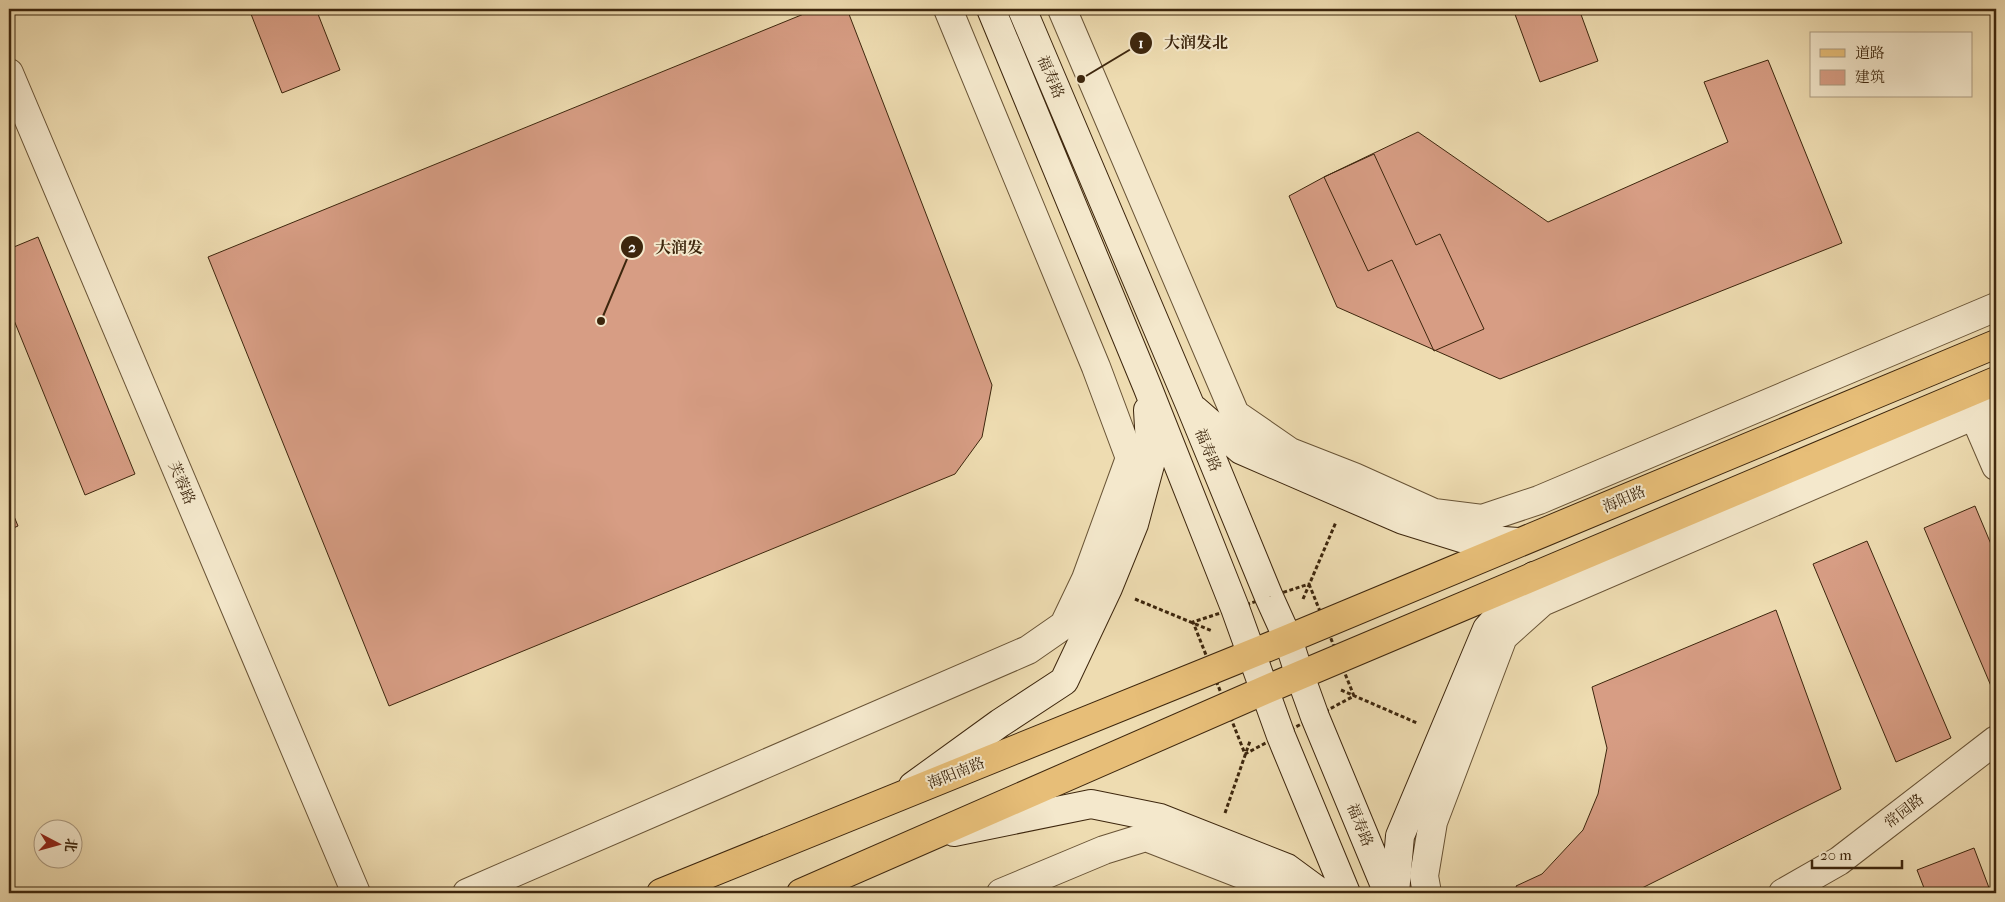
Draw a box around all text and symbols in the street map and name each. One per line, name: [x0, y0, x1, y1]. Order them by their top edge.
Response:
callout: 大润发北: [1129, 27, 1238, 58]
legend: [1810, 32, 1972, 98]
text: 大润发北: [1164, 33, 1228, 52]
text: 1: [1138, 34, 1144, 52]
text: 道路: [1855, 44, 1885, 62]
street label: 福寿路: [1034, 53, 1068, 101]
text: 建筑: [1855, 68, 1885, 86]
callout: 大润发: [620, 231, 713, 262]
text: 2: [628, 238, 636, 256]
text: 大润发: [655, 238, 703, 257]
street label: 福寿路: [1191, 426, 1225, 474]
street label: 芙蓉路: [165, 459, 199, 507]
street label: 海阳路: [1600, 482, 1648, 516]
street label: 海阳南路: [925, 753, 987, 793]
street label: 常园路: [1881, 790, 1927, 832]
street label: 福寿路: [1343, 801, 1377, 849]
north arrow: [32, 820, 82, 870]
text: 北: [61, 837, 80, 853]
scale bar: [1812, 837, 1902, 869]
text: 20 m: [1820, 846, 1852, 864]

